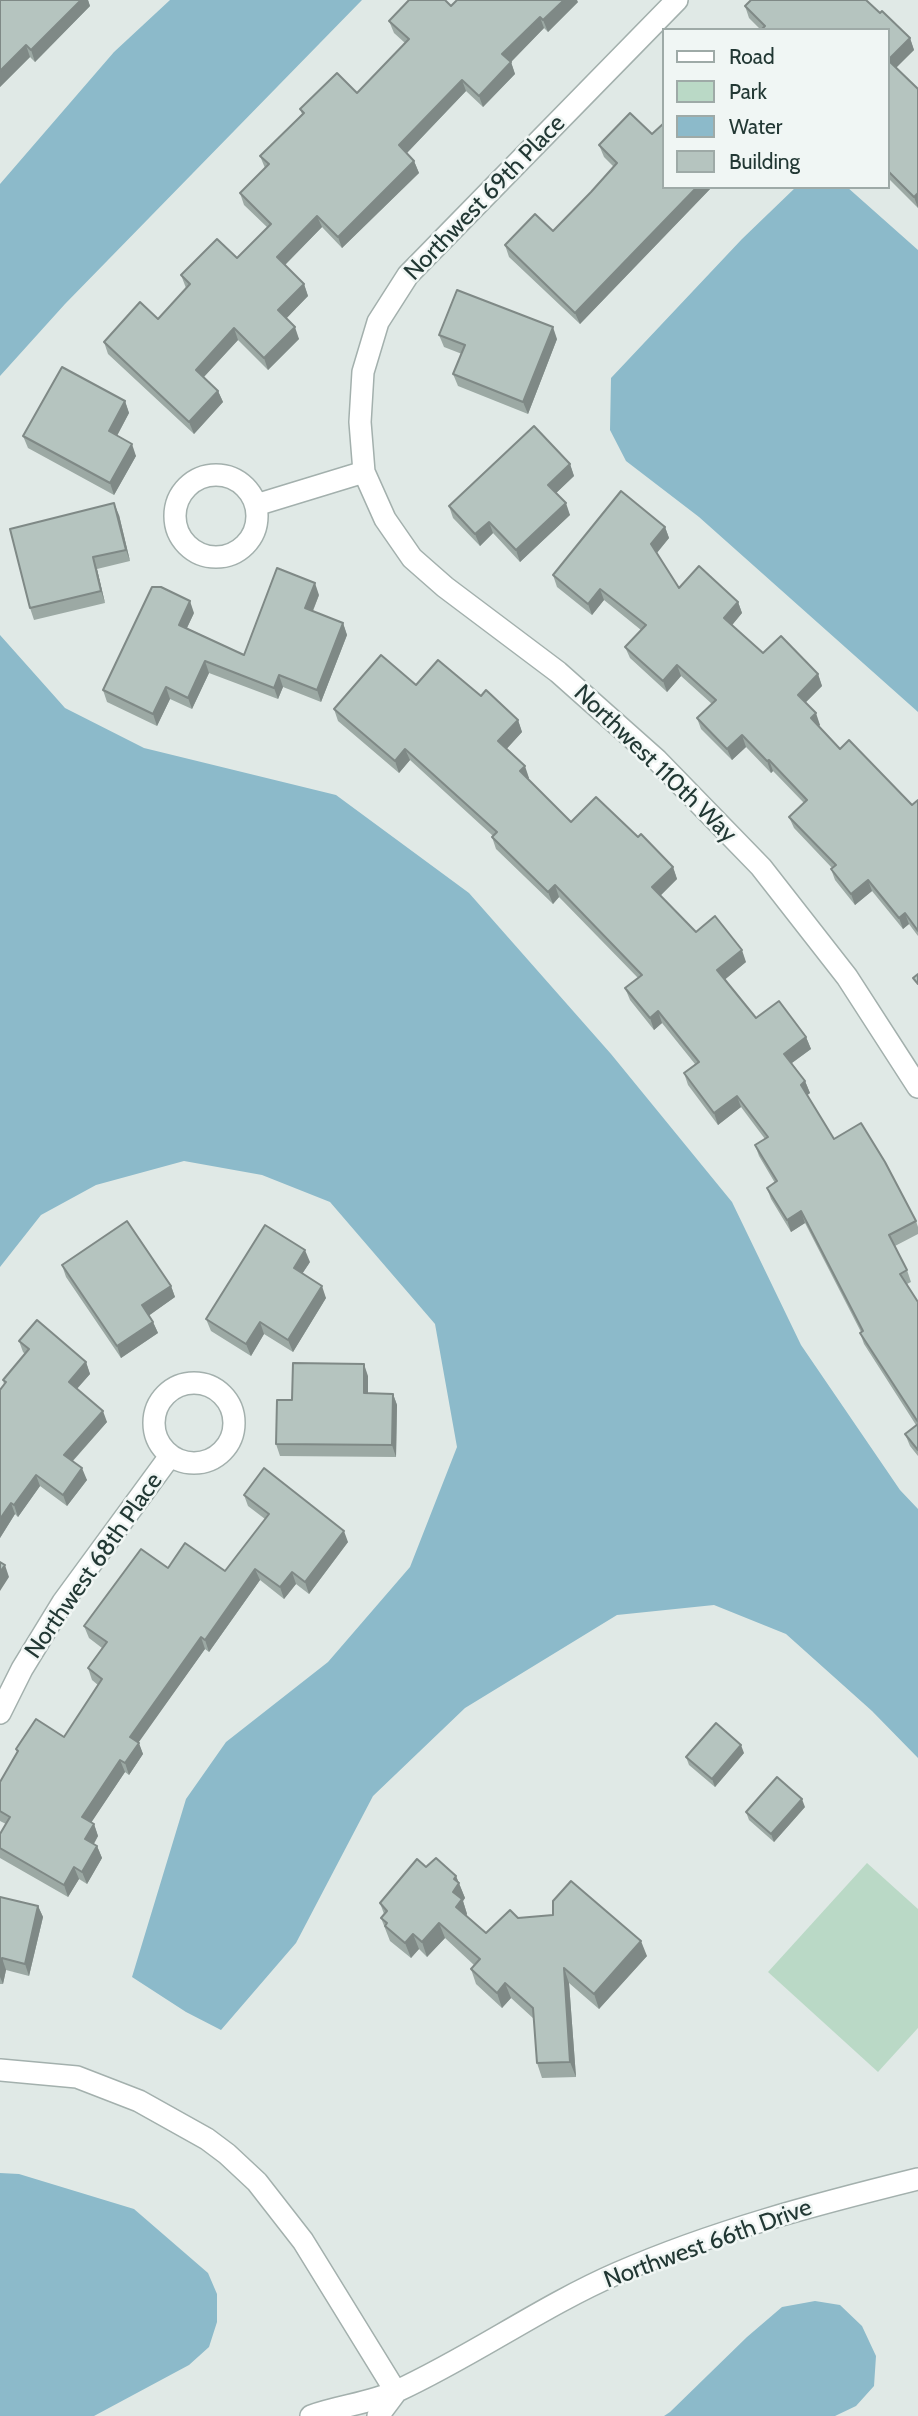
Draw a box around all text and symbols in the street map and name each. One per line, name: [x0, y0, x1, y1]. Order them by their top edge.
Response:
legend: [662, 28, 890, 189]
text: Road: [729, 44, 775, 69]
text: Park: [729, 79, 767, 104]
street label: Northwest 69th Place: [399, 109, 571, 287]
text: Water: [729, 114, 782, 139]
text: Building: [729, 149, 800, 174]
street label: Northwest 110th Way: [568, 679, 742, 849]
street label: Northwest 68th Place: [19, 1468, 169, 1664]
street label: Northwest 66th Drive: [600, 2193, 816, 2295]

